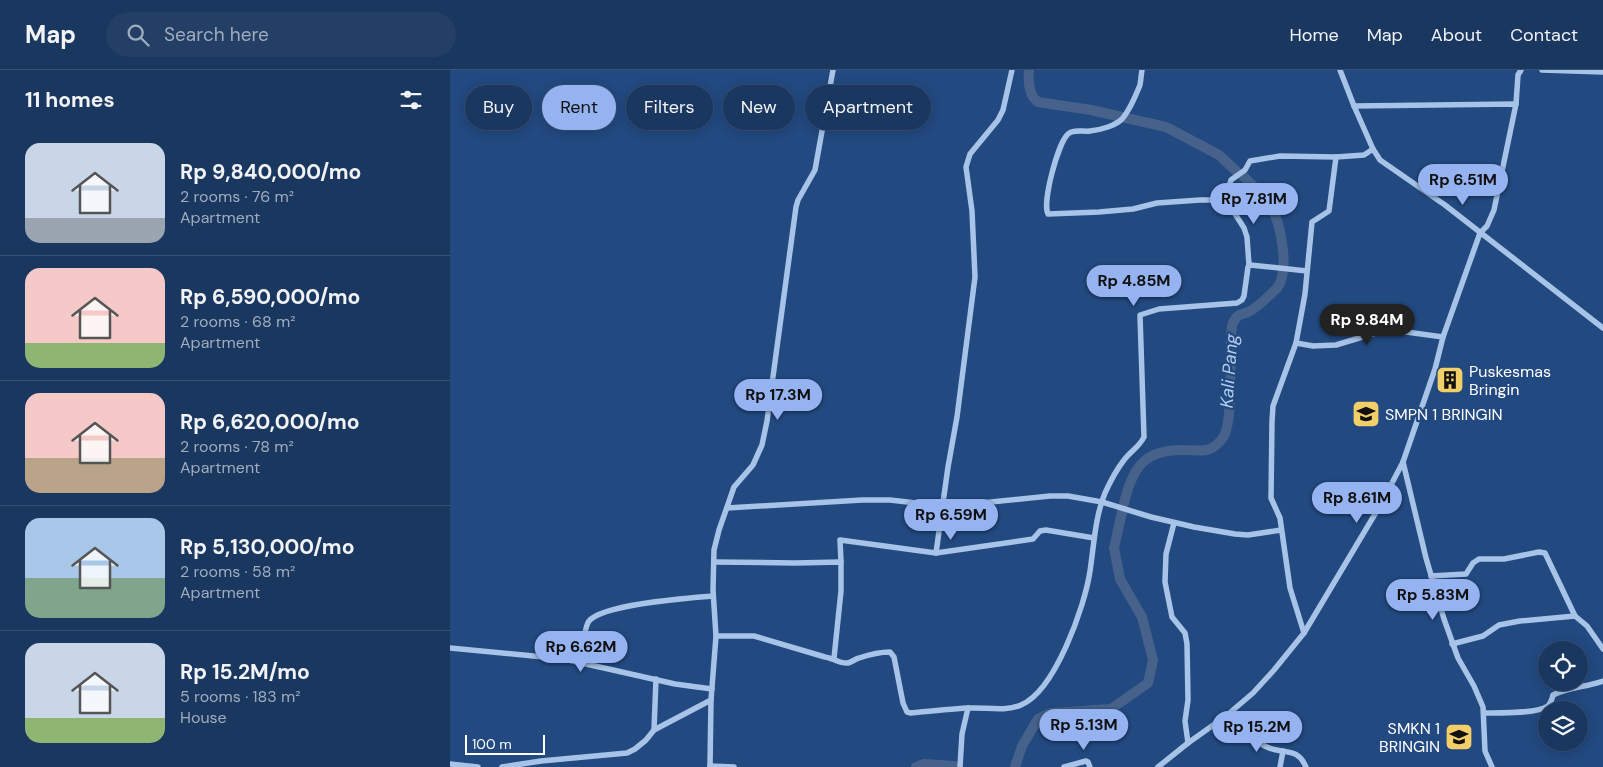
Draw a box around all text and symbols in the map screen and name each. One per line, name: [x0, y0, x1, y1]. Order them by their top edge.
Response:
search box: [106, 12, 456, 57]
text: Map: [25, 19, 76, 50]
icon: search: [124, 21, 152, 49]
text: Search here: [164, 22, 269, 47]
text: Home: [1289, 23, 1339, 47]
text: Map: [1367, 23, 1403, 47]
text: About: [1431, 23, 1482, 47]
text: Contact: [1510, 23, 1578, 47]
chip: Buy: [465, 85, 532, 130]
chip: Rent: [542, 85, 616, 130]
chip: Filters: [626, 85, 713, 130]
chip: New: [723, 85, 795, 130]
chip: Apartment: [805, 85, 931, 130]
text: 11 homes: [25, 86, 115, 114]
icon: filters: [397, 86, 425, 114]
text: Rp 9,840,000/mo: [180, 158, 361, 186]
icon: home: [65, 163, 125, 223]
pin: Rp 6.51M: [1411, 164, 1515, 206]
text: Rp 6.51M: [1429, 169, 1497, 190]
pin: Rp 7.81M: [1202, 182, 1306, 225]
text: 2 rooms · 76 m²: [180, 186, 294, 207]
text: Rp 7.81M: [1221, 188, 1287, 209]
text: Apartment: [180, 207, 260, 228]
pin: Rp 4.85M: [1082, 264, 1186, 307]
text: Rp 4.85M: [1097, 270, 1171, 291]
text: Rp 6,590,000/mo: [180, 283, 360, 311]
icon: home: [65, 288, 125, 348]
pin: Rp 9.84M: [1315, 304, 1419, 346]
text: Rp 9.84M: [1331, 309, 1403, 330]
text: 2 rooms · 68 m²: [180, 311, 296, 332]
text: Apartment: [180, 332, 260, 353]
water label: Kali Pang: [1214, 332, 1244, 409]
place label: Puskesmas Bringin: [1469, 361, 1551, 400]
building icon: Puskesmas Bringin: [1435, 365, 1465, 395]
pin: Rp 17.3M: [726, 378, 830, 421]
text: Rp 17.3M: [745, 384, 811, 405]
school or university icon: SMPN 1 BRINGIN: [1351, 399, 1381, 429]
place label: SMPN 1 BRINGIN: [1385, 404, 1502, 425]
text: Rp 6,620,000/mo: [180, 408, 360, 436]
icon: home: [65, 413, 125, 473]
text: 2 rooms · 78 m²: [180, 436, 294, 457]
text: Apartment: [180, 457, 260, 478]
pin: Rp 8.61M: [1305, 482, 1409, 524]
text: Rp 8.61M: [1323, 487, 1391, 508]
pin: Rp 6.59M: [899, 498, 1003, 541]
text: Rp 6.59M: [915, 504, 987, 525]
text: Rp 5,130,000/mo: [180, 533, 354, 561]
icon: home: [65, 538, 125, 598]
text: 2 rooms · 58 m²: [180, 561, 295, 582]
pin: Rp 5.83M: [1381, 578, 1485, 621]
text: Apartment: [180, 582, 260, 603]
text: Rp 5.83M: [1397, 584, 1469, 605]
pin: Rp 6.62M: [529, 630, 633, 673]
text: Rp 6.62M: [546, 636, 616, 657]
map controls: [1538, 641, 1588, 751]
button: locate: [1538, 641, 1588, 691]
text: Rp 15.2M/mo: [180, 658, 310, 686]
icon: home: [65, 663, 125, 723]
text: 5 rooms · 183 m²: [180, 686, 301, 707]
button: layers: [1538, 701, 1588, 751]
text: House: [180, 707, 227, 728]
pin: Rp 5.13M: [1032, 708, 1136, 751]
pin: Rp 15.2M: [1205, 710, 1309, 753]
text: Rp 5.13M: [1050, 714, 1118, 735]
text: Rp 15.2M: [1223, 716, 1291, 737]
place label: SMKN 1 BRINGIN: [1379, 718, 1440, 757]
school or university icon: SMKN 1 BRINGIN: [1444, 722, 1474, 752]
scale bar: [465, 732, 545, 755]
text: 100 m: [472, 735, 512, 753]

